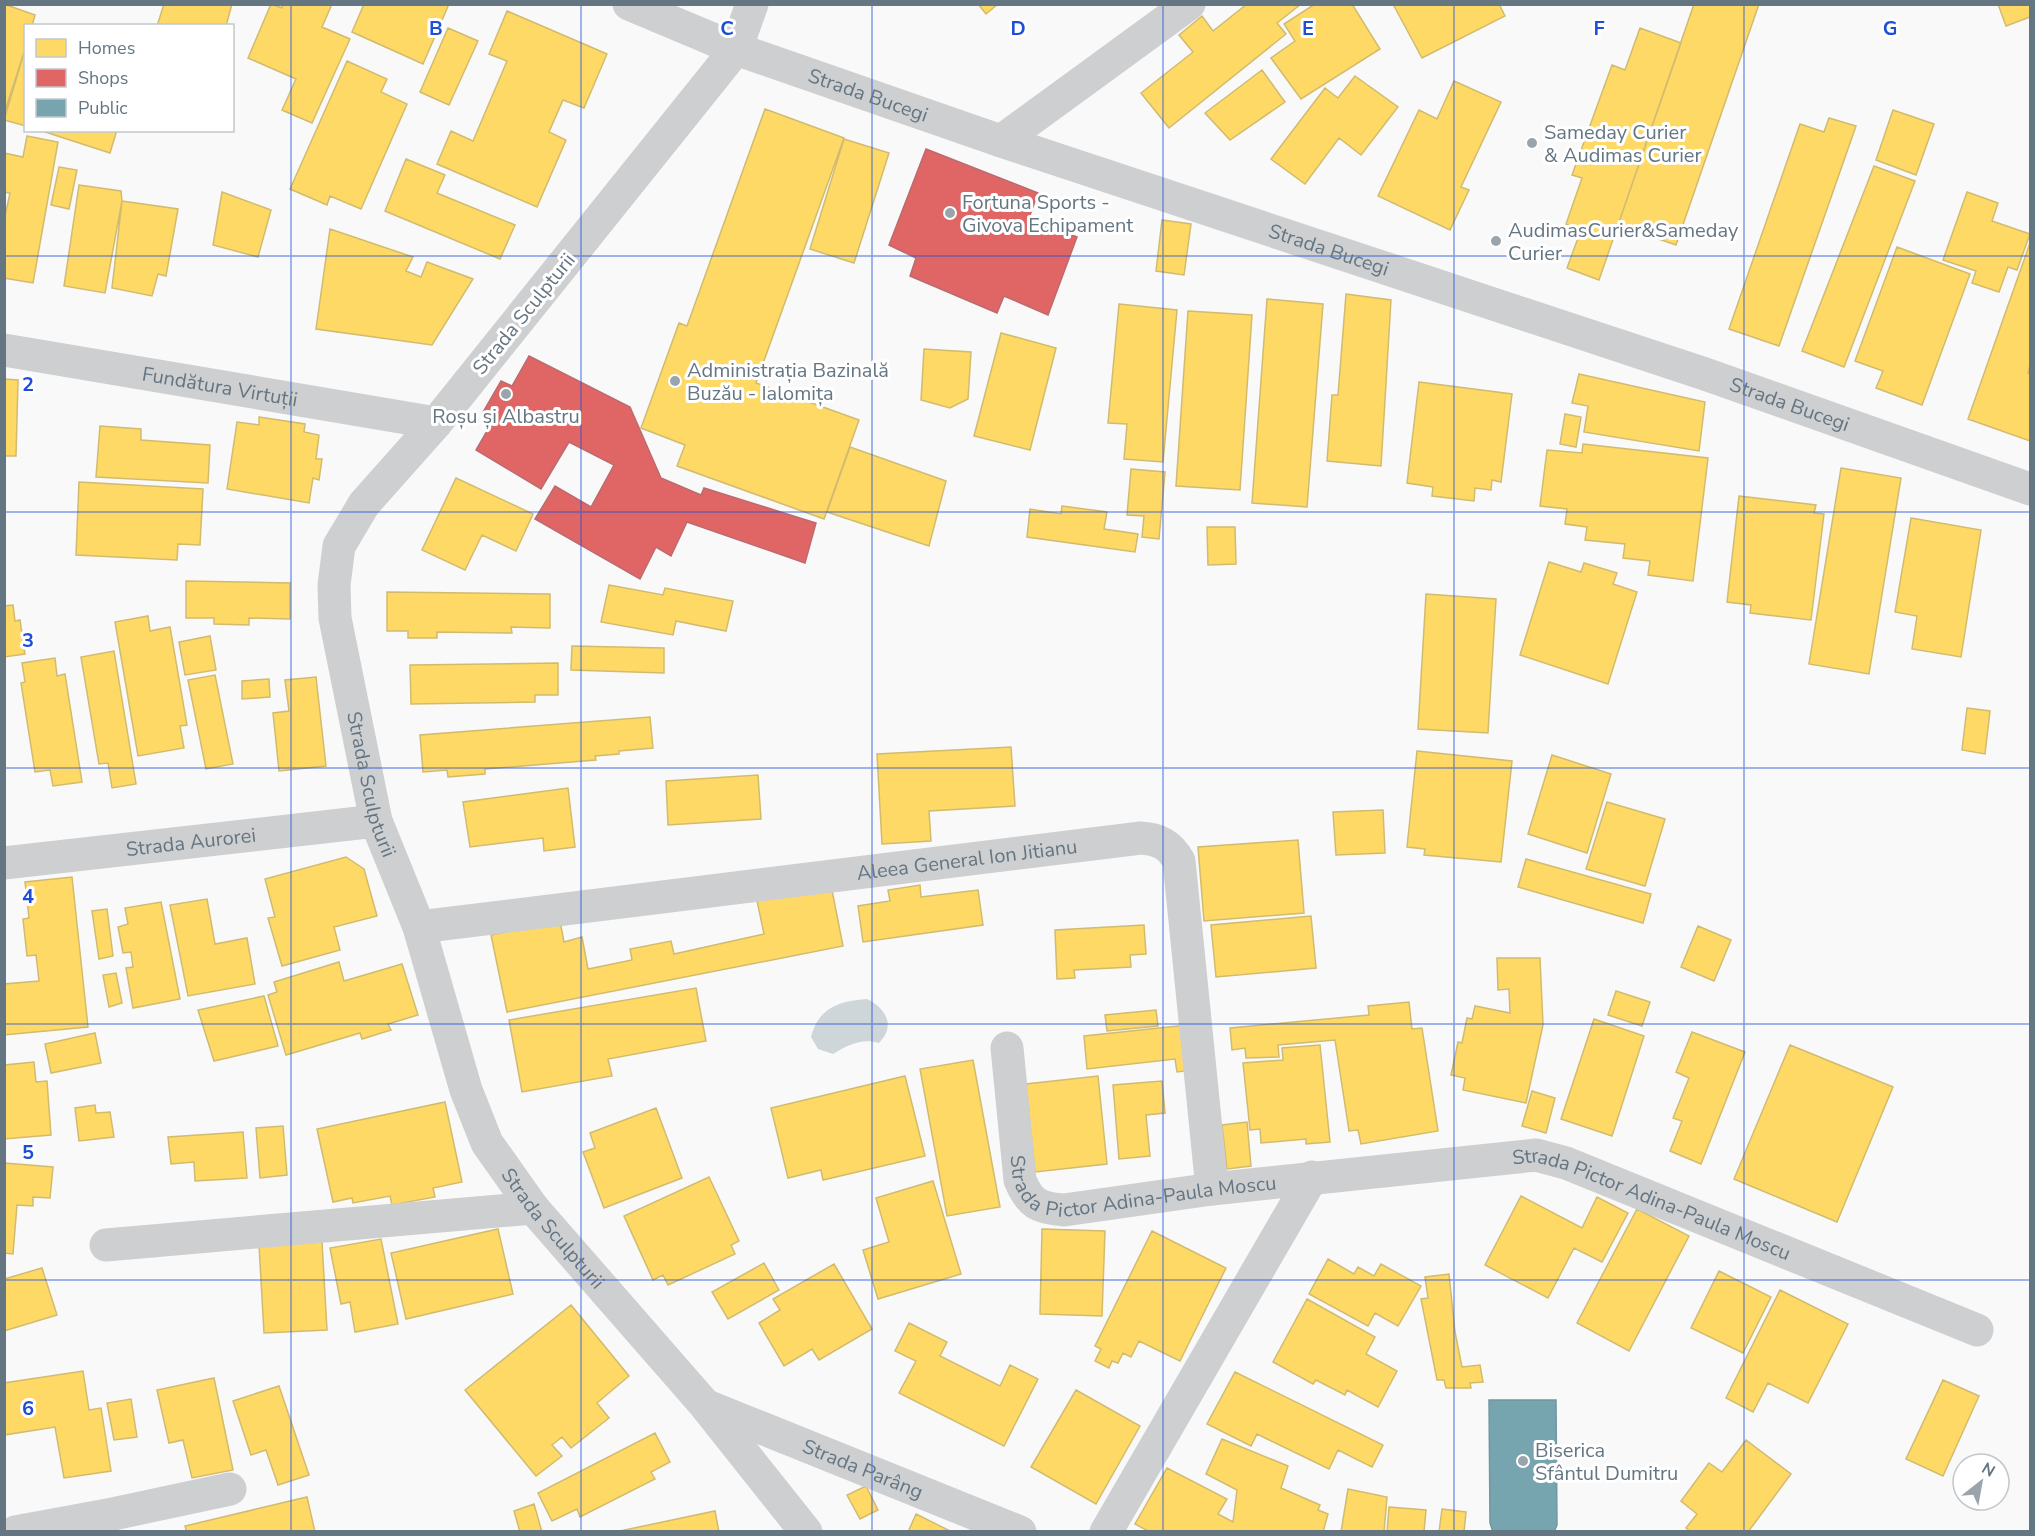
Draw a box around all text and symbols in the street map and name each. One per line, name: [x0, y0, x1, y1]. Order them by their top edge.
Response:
text: B: [429, 15, 443, 42]
text: C: [720, 15, 734, 42]
text: D: [1010, 15, 1026, 42]
text: E: [1302, 15, 1314, 42]
text: F: [1593, 15, 1605, 42]
text: G: [1883, 15, 1897, 42]
legend: [24, 24, 234, 132]
text: Homes: [78, 36, 135, 60]
street label: Strada Bucegi: [805, 62, 932, 128]
text: Shops: [78, 66, 128, 90]
text: Public: [78, 96, 128, 120]
place label: Sameday Curier & Audimas Curier: [1544, 119, 1702, 169]
marker: Sameday Curier & Audimas Curier: [1525, 136, 1539, 150]
place label: Fortuna Sports - Givova Echipament: [962, 189, 1134, 239]
marker: Fortuna Sports - Givova Echipament: [943, 206, 957, 220]
street label: Strada Bucegi: [1265, 217, 1393, 282]
place label: AudimasCurier&Sameday Curier: [1508, 217, 1739, 267]
marker: AudimasCurier&Sameday Curier: [1489, 234, 1503, 248]
street label: Strada Sculpturii: [467, 248, 581, 380]
place label: Administrația Bazinală Buzău - Ialomița: [687, 357, 889, 407]
street label: Fundătura Virtuții: [140, 360, 300, 413]
street label: Strada Bucegi: [1726, 370, 1853, 438]
text: 2: [22, 371, 34, 398]
marker: Administrația Bazinală Buzău - Ialomița: [668, 374, 682, 388]
marker: Roșu și Albastru: [499, 387, 513, 401]
place label: Roșu și Albastru: [432, 403, 580, 430]
text: 3: [22, 627, 34, 654]
street label: Strada Sculpturii: [341, 709, 403, 861]
street label: Strada Aurorei: [124, 821, 257, 863]
street label: Aleea General Ion Jitianu: [855, 832, 1079, 886]
text: 4: [22, 883, 34, 910]
text: 5: [22, 1139, 34, 1166]
street label: Strada Pictor Adina-Paula Moscu: [1511, 1141, 1795, 1266]
street label: Strada Pictor Adina-Paula Moscu: [1004, 1154, 1278, 1224]
street label: Strada Sculpturii: [495, 1162, 611, 1295]
text: 6: [22, 1395, 34, 1422]
street label: Strada Parâng: [798, 1432, 927, 1505]
place label: Biserica Sfântul Dumitru: [1535, 1437, 1678, 1487]
north arrow: [1951, 1452, 2011, 1512]
marker: Biserica Sfântul Dumitru: [1516, 1454, 1530, 1468]
text: N: [1977, 1457, 1999, 1483]

